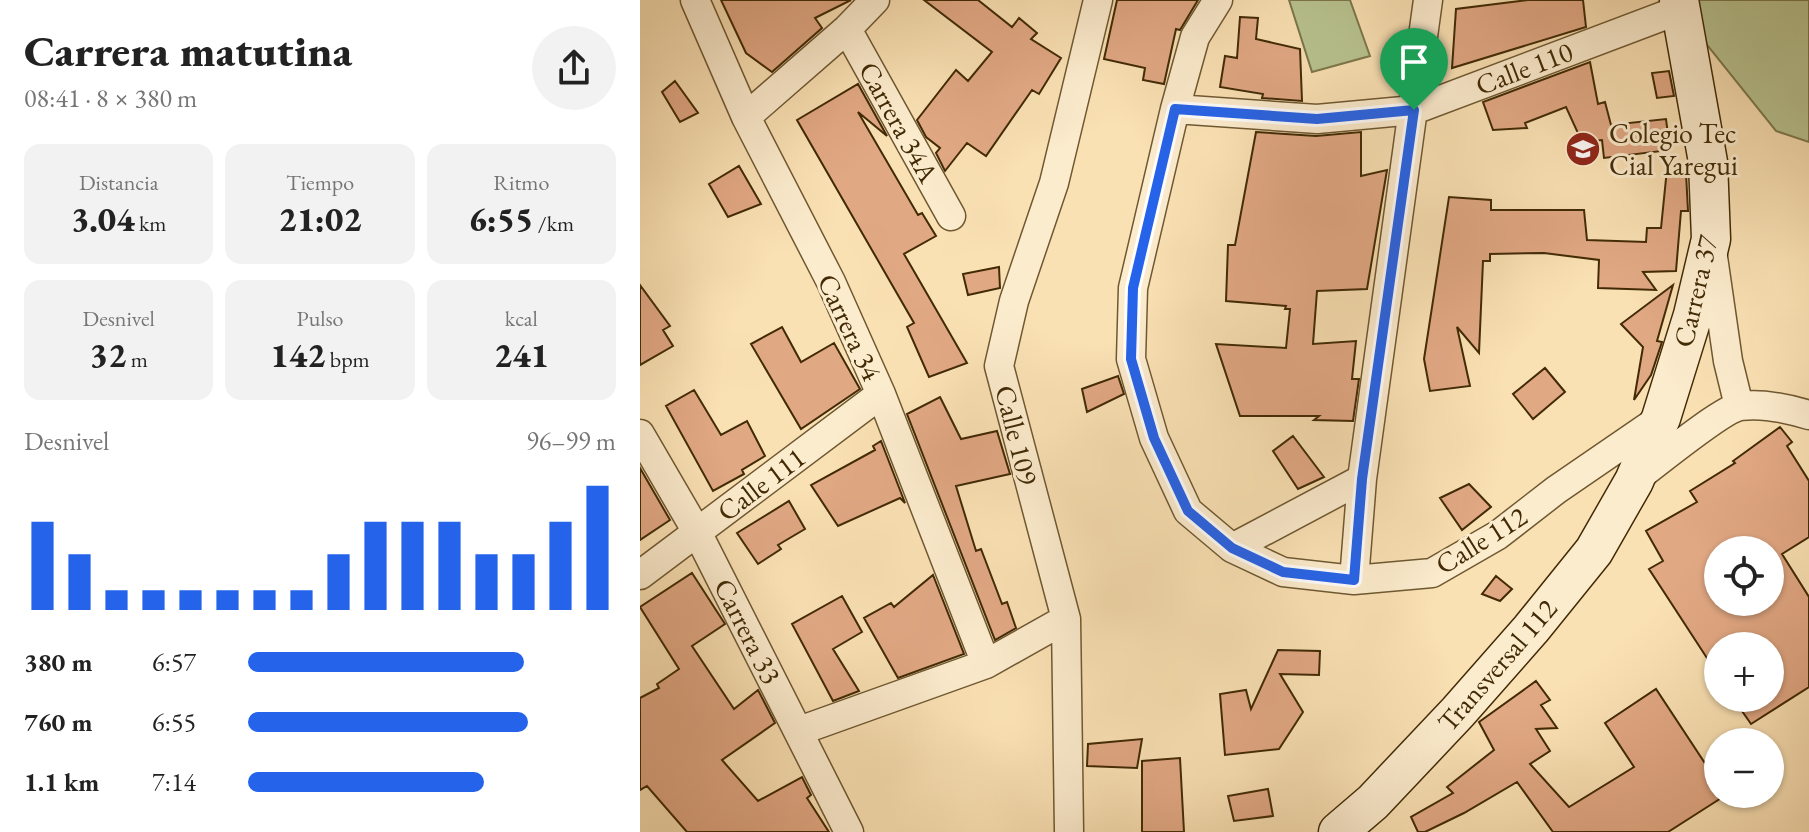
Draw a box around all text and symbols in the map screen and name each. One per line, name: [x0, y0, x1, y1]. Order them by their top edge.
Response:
text: Carrera matutina: [24, 22, 352, 79]
button: share: [532, 26, 616, 110]
pin: [1380, 28, 1448, 110]
street label: Calle 110: [1470, 33, 1578, 103]
icon: arrive: [1392, 40, 1436, 84]
street label: Carrera 34A: [851, 55, 947, 189]
text: 08:41 · 8 × 380 m: [24, 81, 197, 115]
place label: Colegio Tec Cial Yaregui: [1609, 115, 1738, 183]
school or university icon: Colegio Tec Cial Yaregui: [1564, 130, 1602, 168]
text: Distancia: [79, 168, 158, 197]
text: Tiempo: [286, 168, 354, 197]
text: Ritmo: [493, 168, 549, 197]
text: 3.04: [71, 197, 135, 241]
text: 21:02: [278, 197, 362, 241]
text: 6:55: [469, 197, 533, 241]
text: km: [135, 209, 166, 238]
text: /km: [533, 209, 574, 238]
street label: Carrera 37: [1665, 231, 1725, 350]
street label: Carrera 34: [810, 268, 891, 387]
text: Desnivel: [83, 304, 155, 333]
text: Pulso: [296, 304, 344, 333]
text: kcal: [505, 304, 538, 333]
text: 32: [90, 333, 126, 377]
text: 142: [270, 333, 325, 377]
text: 241: [494, 333, 549, 377]
text: m: [126, 345, 148, 374]
text: bpm: [325, 345, 370, 374]
street label: Calle 109: [987, 381, 1047, 489]
text: Desnivel: [24, 424, 109, 458]
text: 96–99 m: [526, 424, 616, 458]
street label: Calle 111: [710, 439, 812, 529]
street label: Calle 112: [1428, 498, 1534, 582]
map controls: [1704, 536, 1784, 808]
button: locate: [1704, 536, 1784, 616]
street label: Carrera 33: [706, 572, 790, 690]
street label: Transversal 112: [1429, 591, 1565, 739]
button: +: [1704, 632, 1784, 712]
text: 380 m: [24, 645, 92, 679]
text: 6:57: [152, 645, 196, 679]
text: 760 m: [24, 705, 92, 739]
text: 6:55: [152, 705, 196, 739]
button: −: [1704, 728, 1784, 808]
text: 1.1 km: [24, 765, 99, 799]
text: 7:14: [152, 765, 196, 799]

